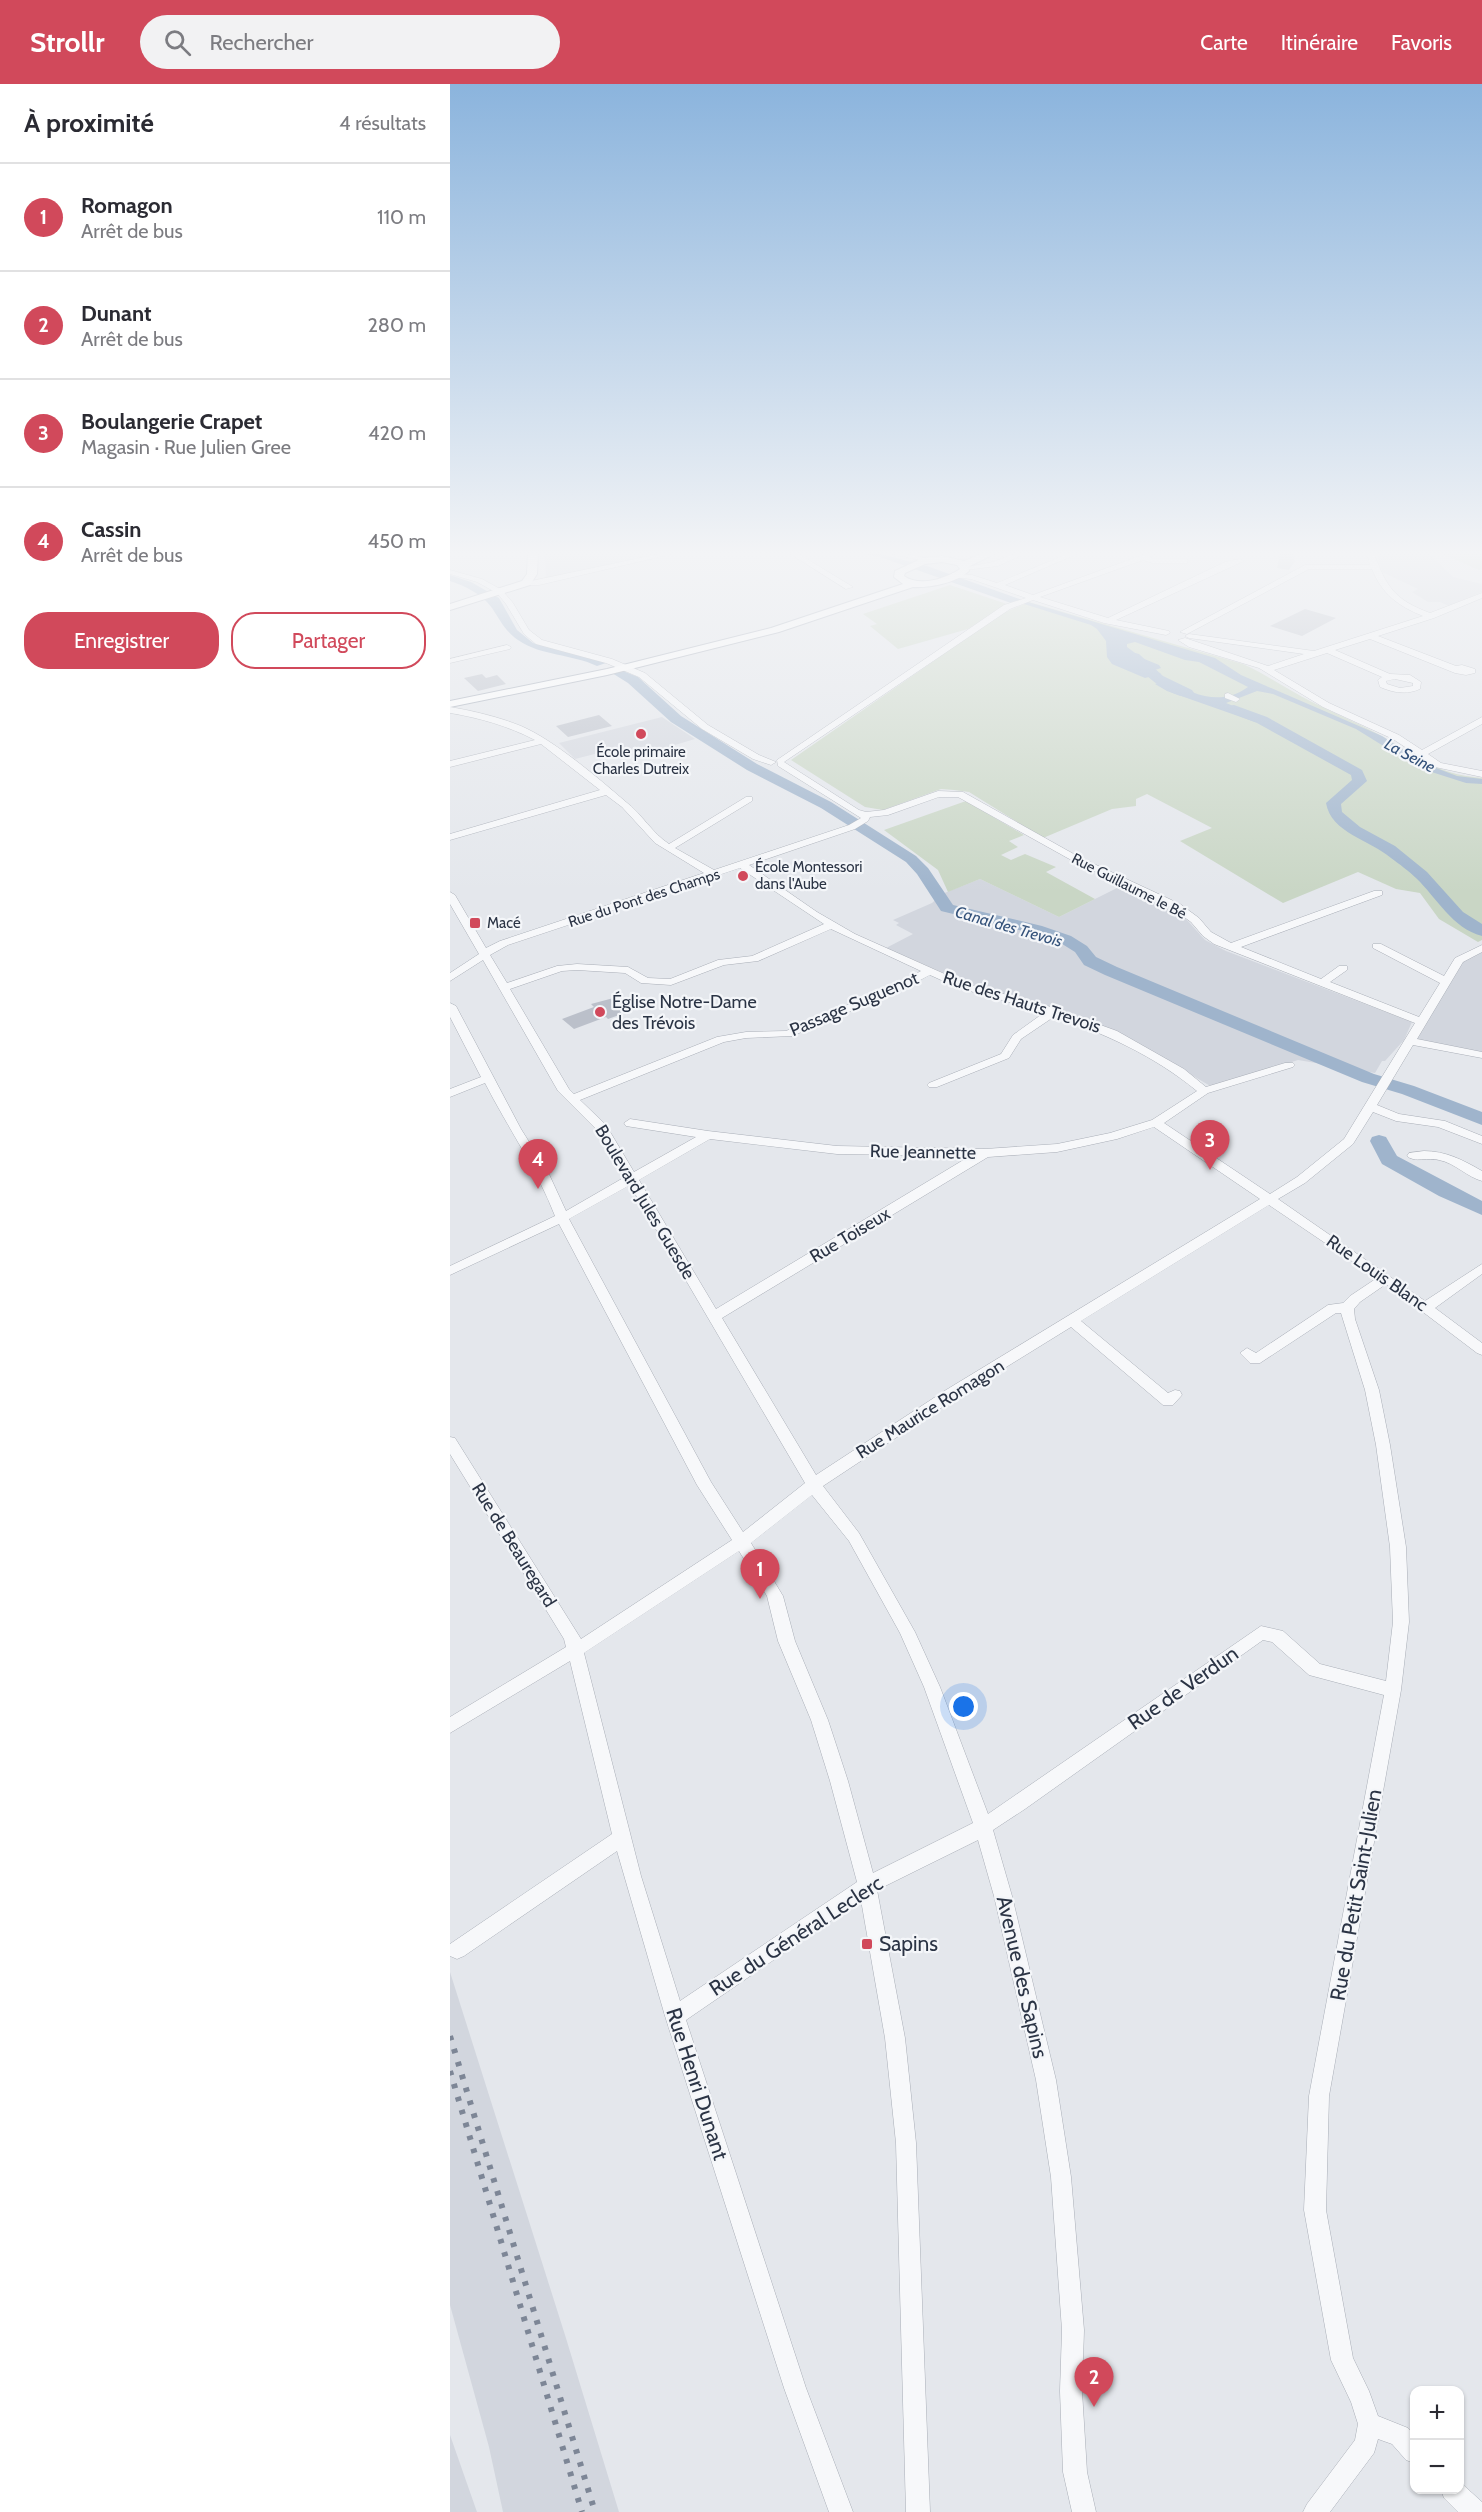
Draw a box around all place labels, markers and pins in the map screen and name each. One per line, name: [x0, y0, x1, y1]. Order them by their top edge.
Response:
marker: École primaire Charles Dutreix: [634, 727, 648, 741]
place label: École primaire Charles Dutreix: [593, 742, 689, 778]
place label: École Montessori dans l'Aube: [755, 857, 862, 893]
marker: École Montessori dans l'Aube: [736, 869, 750, 883]
place label: Macé: [487, 914, 521, 932]
marker: Macé: [468, 916, 482, 930]
place label: Église Notre-Dame des Trévois: [612, 991, 757, 1034]
marker: Église Notre-Dame des Trévois: [593, 1005, 607, 1019]
pin: 3: [1190, 1120, 1230, 1170]
pin: 4: [518, 1140, 557, 1189]
pin: 1: [740, 1550, 780, 1599]
place label: Sapins: [879, 1931, 938, 1956]
marker: Sapins: [860, 1937, 874, 1951]
pin: 2: [1074, 2358, 1114, 2407]

